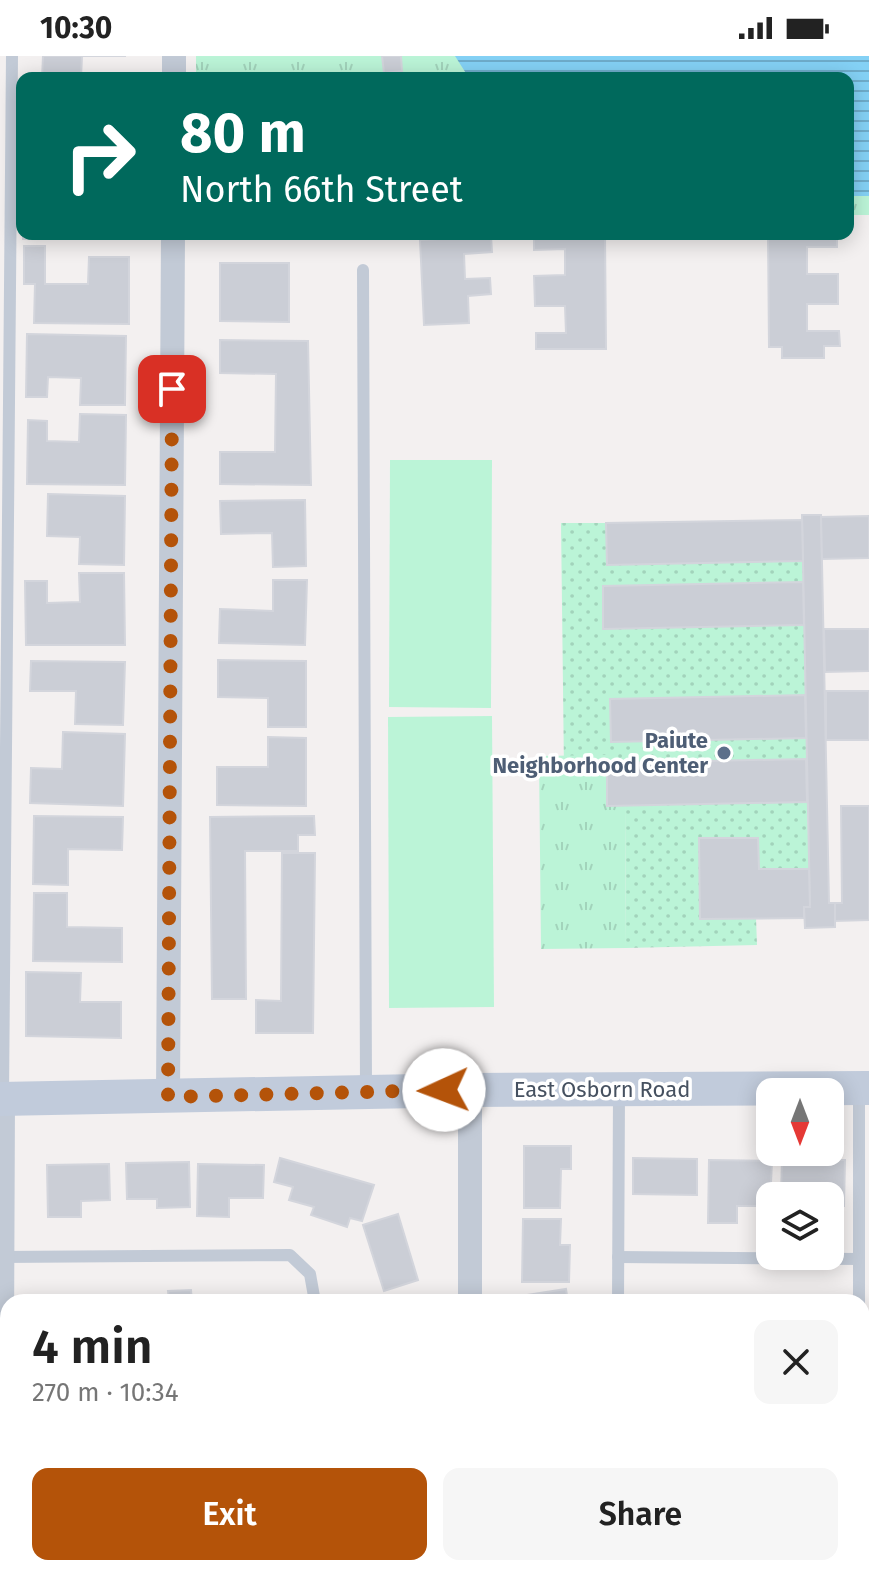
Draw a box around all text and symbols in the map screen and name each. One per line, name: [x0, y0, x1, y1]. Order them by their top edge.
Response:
text: 10:30: [40, 10, 112, 46]
text: 80 m: [180, 100, 306, 167]
icon: right: [48, 104, 152, 208]
text: North 66th Street: [180, 168, 463, 212]
pin: [138, 355, 206, 423]
icon: arrive: [150, 367, 194, 411]
place label: Paiute Neighborhood Center: [493, 727, 708, 779]
marker: Paiute Neighborhood Center: [715, 744, 733, 762]
position arrow: [402, 1048, 486, 1132]
street label: East Osborn Road: [514, 1076, 690, 1103]
north arrow: [756, 1078, 844, 1166]
map controls: [756, 1078, 844, 1270]
button: layers: [756, 1182, 844, 1270]
text: 4 min: [32, 1318, 152, 1376]
button: close: [754, 1320, 838, 1404]
text: 270 m · 10:34: [32, 1377, 178, 1408]
button: Exit: [32, 1468, 427, 1560]
button: Share: [443, 1468, 838, 1560]

